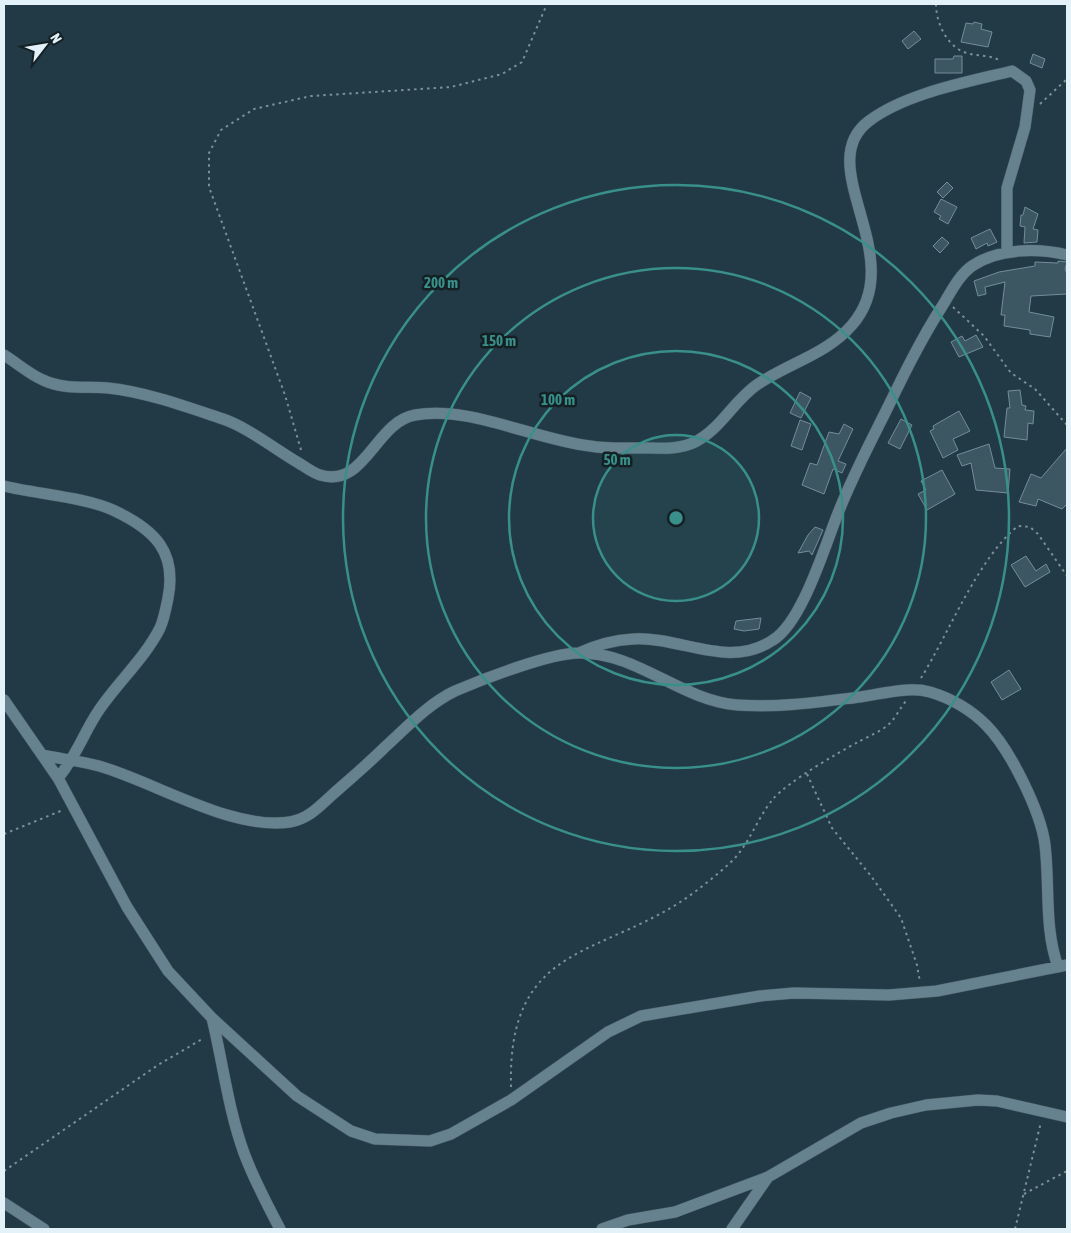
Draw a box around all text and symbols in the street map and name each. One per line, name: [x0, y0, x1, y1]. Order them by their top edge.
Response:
north arrow: [20, 20, 70, 70]
text: N: [47, 31, 65, 46]
text: 200 m: [424, 274, 458, 291]
text: 150 m: [482, 332, 516, 349]
text: 100 m: [541, 391, 575, 408]
text: 50 m: [604, 451, 631, 468]
centre of rings: [667, 509, 685, 527]

